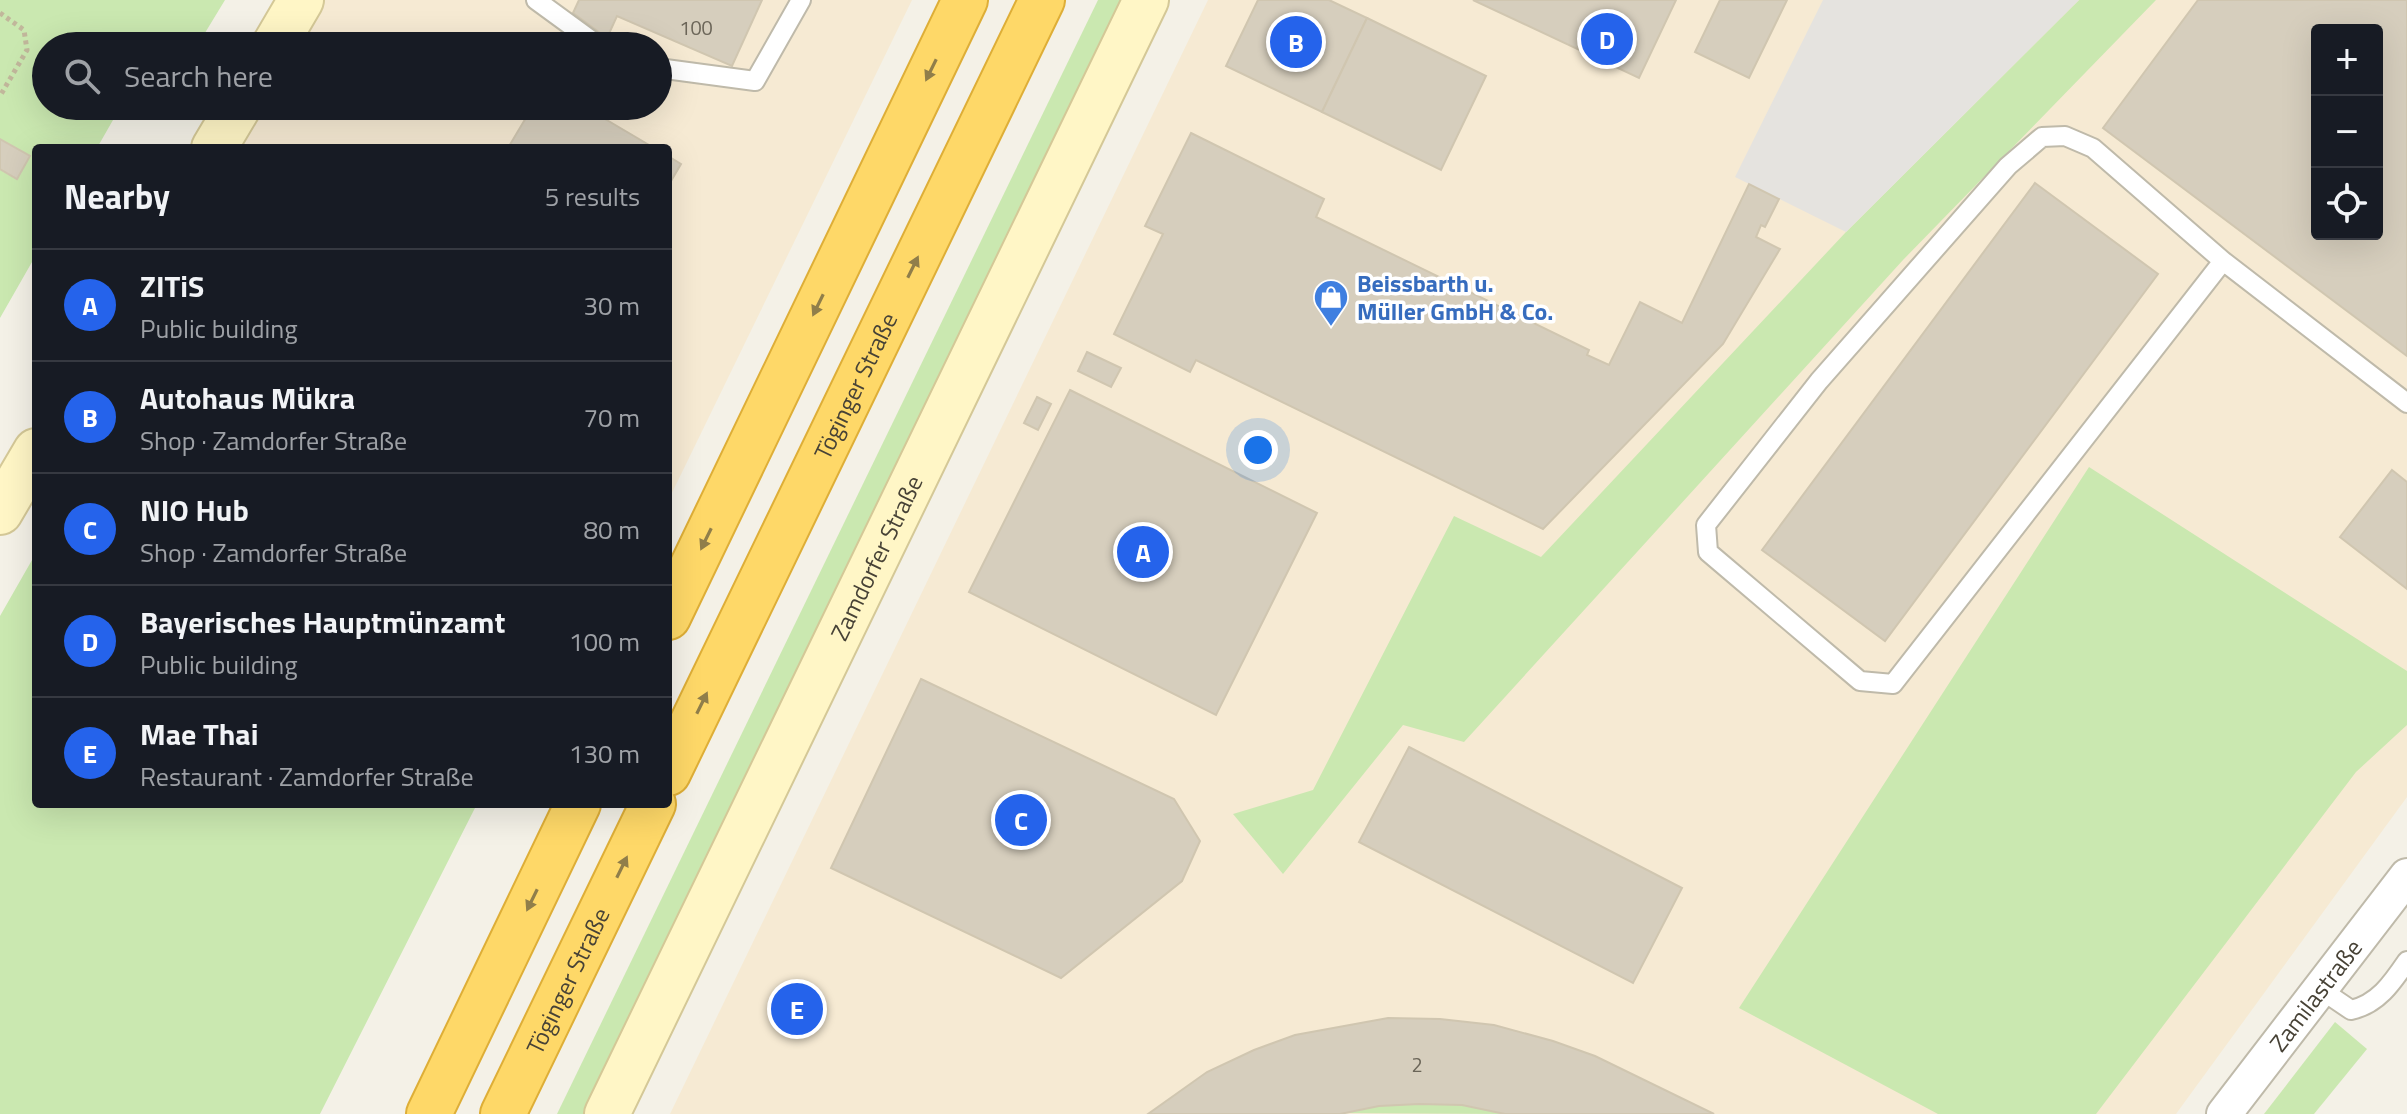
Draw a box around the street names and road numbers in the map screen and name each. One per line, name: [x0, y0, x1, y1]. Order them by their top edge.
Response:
street label: Töginger Straße: [804, 306, 906, 465]
street label: Zamdorfer Straße: [821, 469, 931, 646]
street label: Töginger Straße: [517, 901, 618, 1060]
street label: Zamilastraße: [2260, 931, 2370, 1059]

